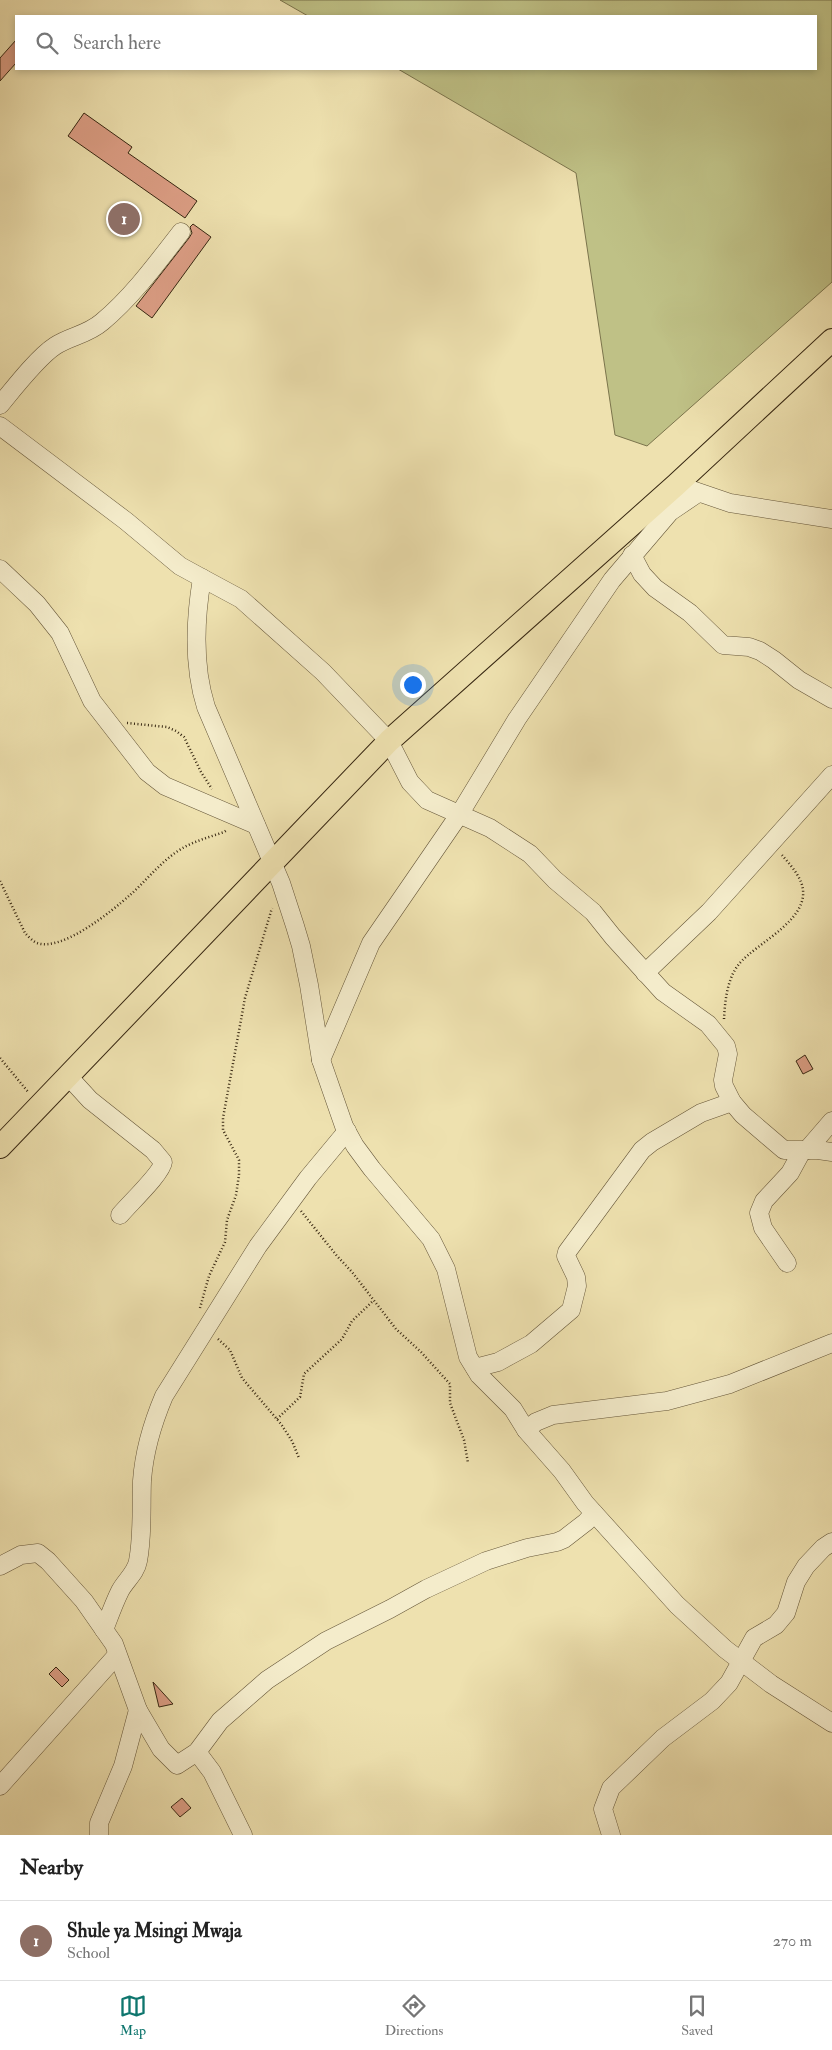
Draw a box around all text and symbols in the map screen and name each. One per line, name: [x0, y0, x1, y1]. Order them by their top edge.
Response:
search box: [15, 15, 817, 70]
icon: search: [33, 29, 61, 57]
text: Search here: [73, 31, 161, 55]
pin: 1: [108, 200, 140, 238]
your location: [400, 672, 426, 698]
text: Nearby: [20, 1854, 83, 1881]
text: Shule ya Msingi Mwaja: [67, 1919, 242, 1943]
text: 1: [33, 1931, 39, 1951]
text: 270 m: [773, 1931, 812, 1951]
text: School: [67, 1943, 110, 1963]
tab: Map: [119, 1992, 147, 2039]
tab: Directions: [385, 1992, 443, 2039]
tab: Saved: [681, 1992, 713, 2039]

